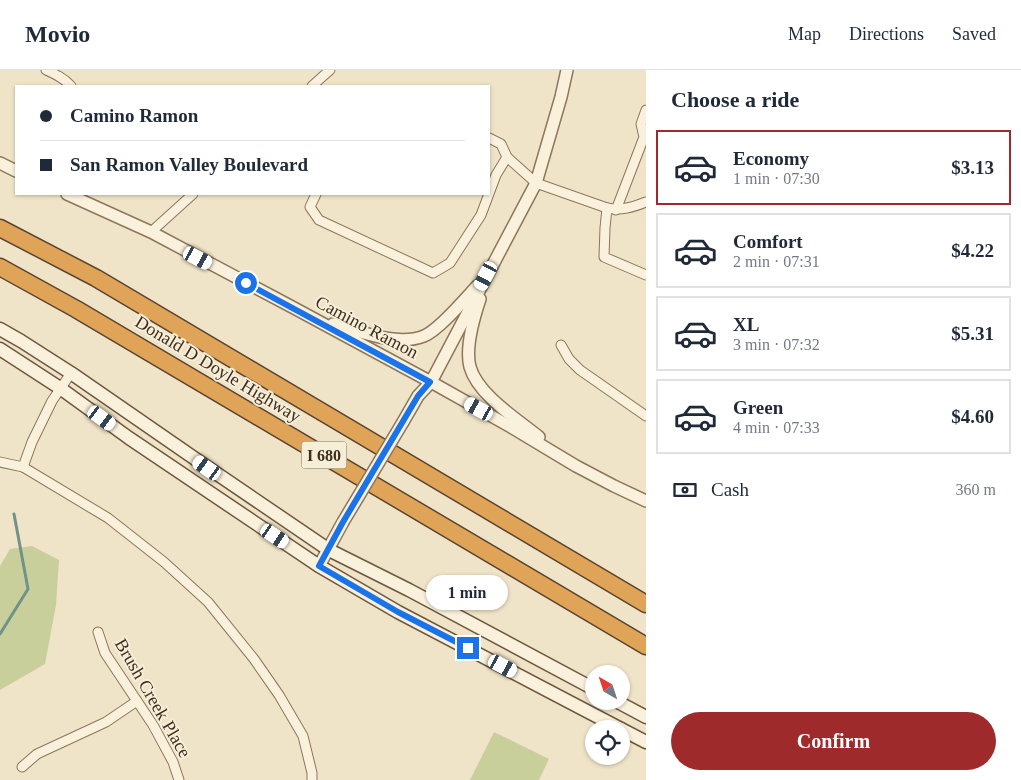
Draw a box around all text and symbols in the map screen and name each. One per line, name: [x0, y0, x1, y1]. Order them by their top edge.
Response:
text: Movio: [25, 21, 90, 47]
text: Map: [788, 24, 821, 44]
text: Directions: [849, 24, 924, 44]
text: Saved: [952, 24, 996, 44]
text: Choose a ride: [671, 87, 799, 112]
text: Camino Ramon: [70, 105, 198, 126]
icon: car: [673, 145, 718, 190]
text: Economy: [733, 148, 809, 169]
text: San Ramon Valley Boulevard: [70, 154, 308, 175]
text: $3.13: [951, 157, 994, 178]
text: 1 min · 07:30: [733, 170, 820, 187]
icon: car: [673, 228, 718, 273]
text: Comfort: [733, 231, 803, 252]
text: $4.22: [951, 240, 994, 261]
car: [181, 244, 214, 272]
text: 2 min · 07:31: [733, 253, 820, 270]
car: [472, 259, 499, 293]
route start: [235, 272, 257, 294]
street label: Camino Ramon: [312, 292, 422, 362]
icon: car: [673, 311, 718, 356]
street label: Donald D Doyle Highway: [132, 312, 304, 426]
text: XL: [733, 314, 759, 335]
text: $5.31: [951, 323, 994, 344]
text: 3 min · 07:32: [733, 336, 820, 353]
icon: car: [673, 394, 718, 439]
car: [462, 395, 495, 423]
text: Green: [733, 397, 783, 418]
car: [85, 403, 118, 433]
text: $4.60: [951, 406, 994, 427]
text: 4 min · 07:33: [733, 419, 820, 436]
road number: I 680: [302, 442, 346, 468]
car: [190, 453, 223, 483]
icon: cash: [671, 476, 699, 504]
text: Cash: [711, 479, 749, 500]
text: 360 m: [956, 481, 996, 498]
car: [258, 521, 291, 551]
callout: 1 min: [427, 576, 509, 610]
text: 1 min: [448, 584, 486, 601]
street label: Brush Creek Place: [111, 635, 195, 761]
route end: [457, 637, 479, 659]
car: [486, 652, 519, 680]
north arrow: [585, 665, 630, 710]
map controls: [585, 665, 630, 765]
button: Confirm: [671, 712, 996, 770]
button: locate: [585, 720, 630, 765]

